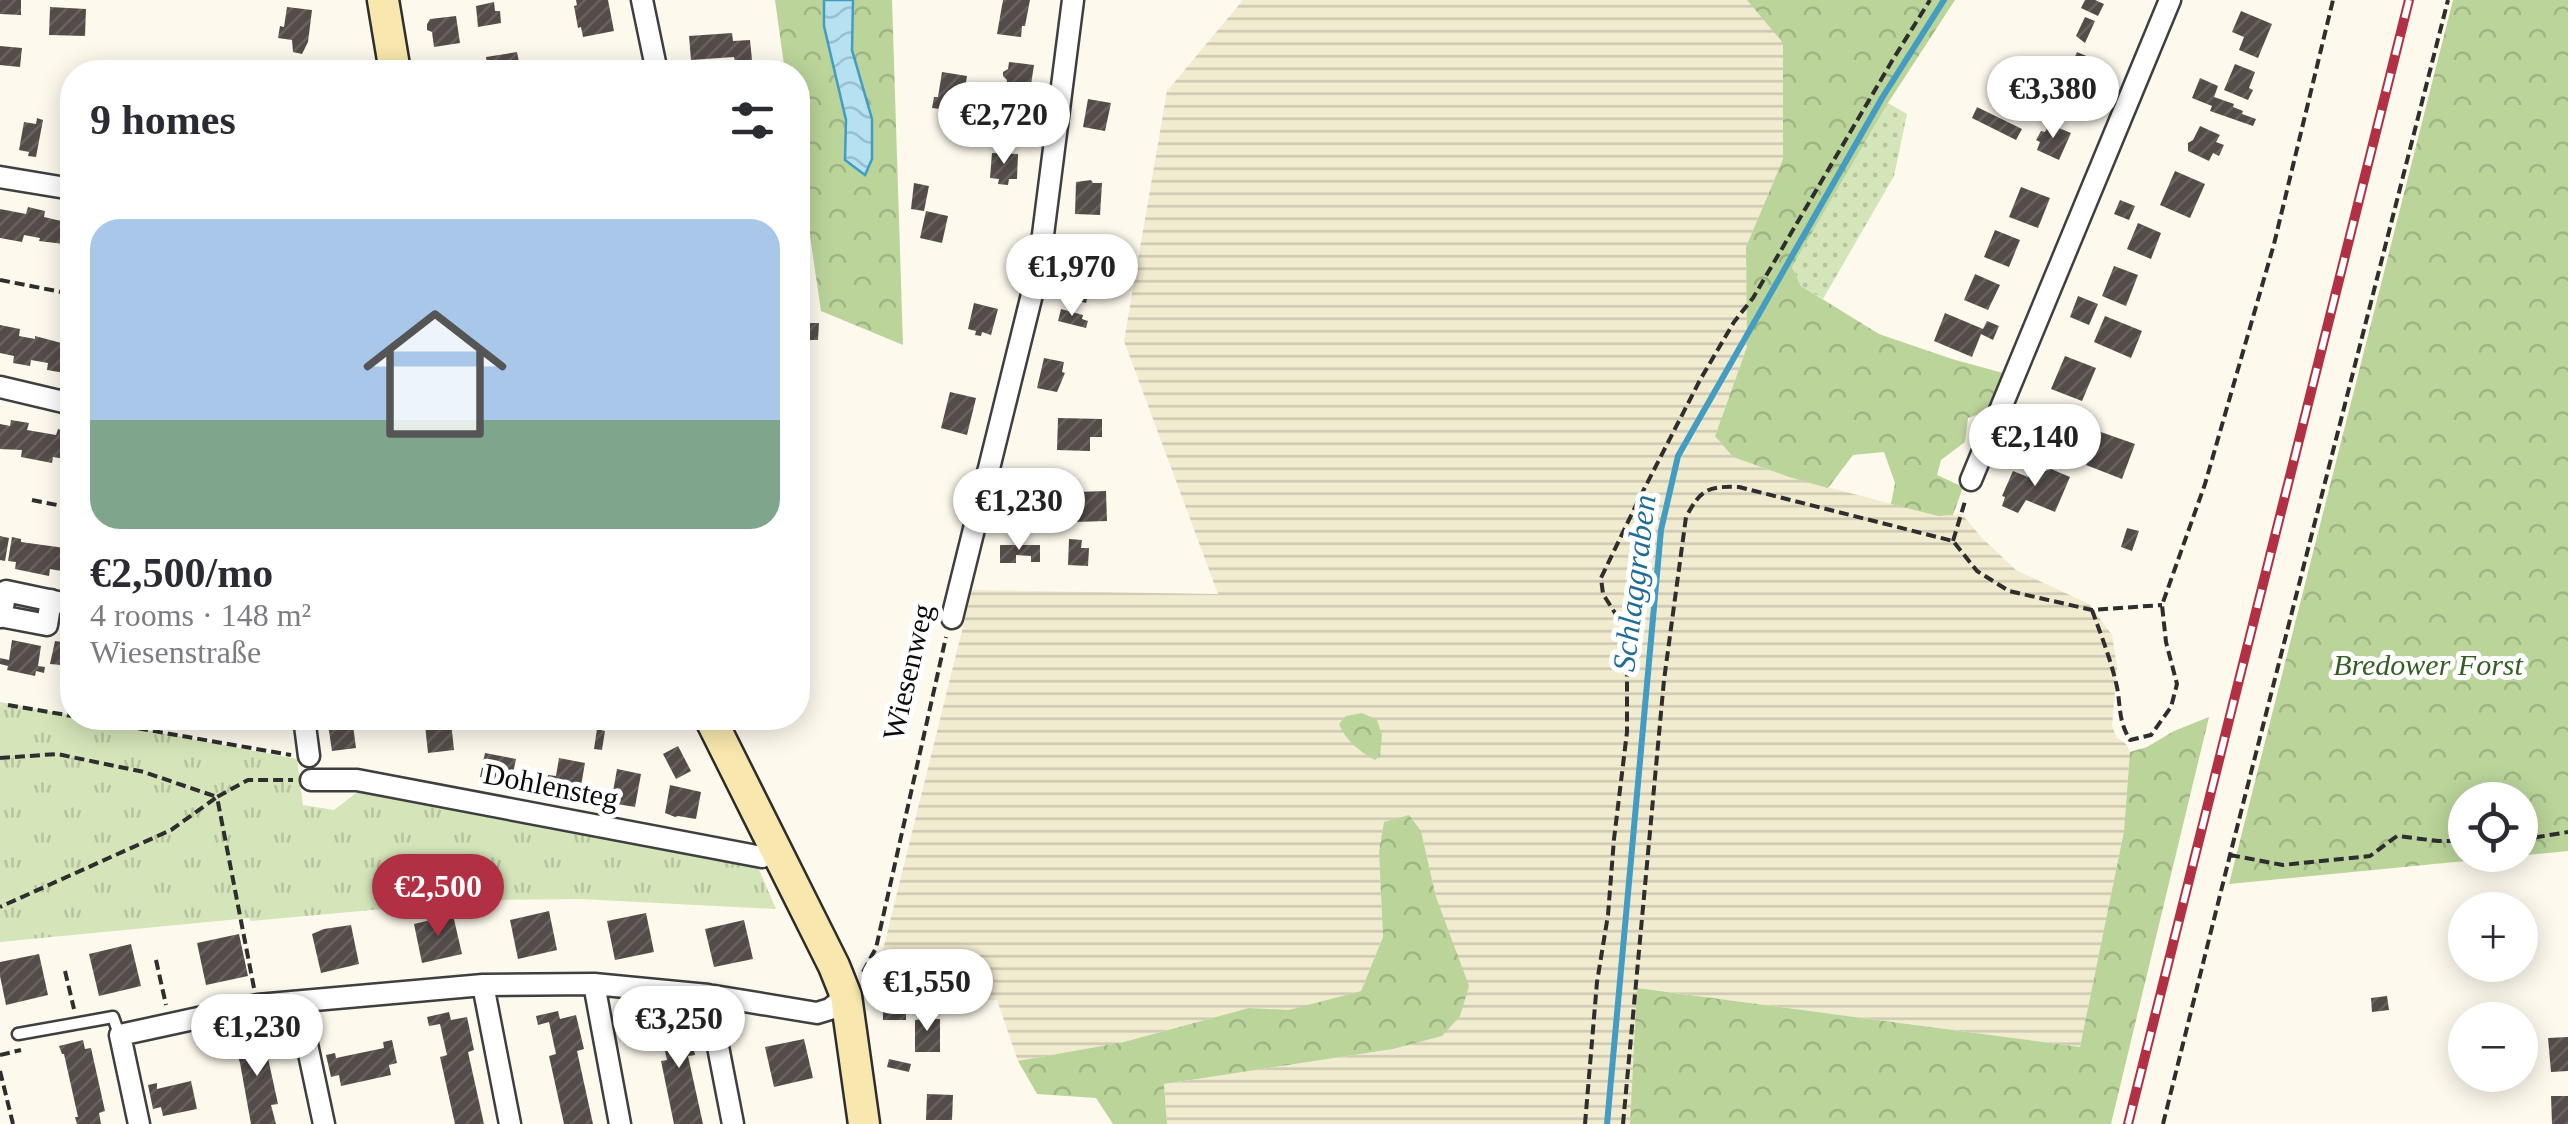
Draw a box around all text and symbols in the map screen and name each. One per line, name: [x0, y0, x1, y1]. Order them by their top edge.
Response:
pin: €3,380: [1972, 56, 2134, 141]
text: €3,380: [2009, 70, 2097, 106]
pin: €2,720: [923, 82, 1085, 167]
icon: filters: [725, 93, 780, 148]
text: €2,720: [960, 96, 1048, 132]
text: 9 homes: [90, 97, 236, 143]
pin: €1,970: [991, 234, 1153, 319]
text: €1,970: [1028, 248, 1116, 284]
icon: home: [345, 284, 525, 464]
pin: €2,140: [1954, 404, 2116, 489]
text: €2,140: [1991, 418, 2079, 454]
pin: €1,230: [938, 468, 1100, 553]
text: €1,230: [975, 482, 1063, 518]
water label: Schlaggraben: [1605, 493, 1663, 673]
text: €2,500/mo: [90, 550, 273, 596]
text: 4 rooms · 148 m²: [90, 597, 311, 633]
street label: Wiesenweg: [876, 601, 939, 743]
text: Wiesenstraße: [90, 634, 261, 670]
park label: Bredower Forst: [2333, 648, 2524, 681]
street label: Dohlensteg: [481, 756, 621, 815]
map controls: [2448, 782, 2538, 1092]
button: locate: [2448, 782, 2538, 872]
pin: €2,500: [357, 854, 519, 939]
text: €2,500: [394, 868, 482, 904]
button: +: [2448, 892, 2538, 982]
pin: €1,550: [846, 949, 1008, 1034]
text: €1,550: [883, 963, 971, 999]
pin: €3,250: [598, 986, 760, 1071]
pin: €1,230: [176, 994, 338, 1079]
text: €3,250: [635, 1000, 723, 1036]
button: −: [2448, 1002, 2538, 1092]
text: €1,230: [213, 1008, 301, 1044]

